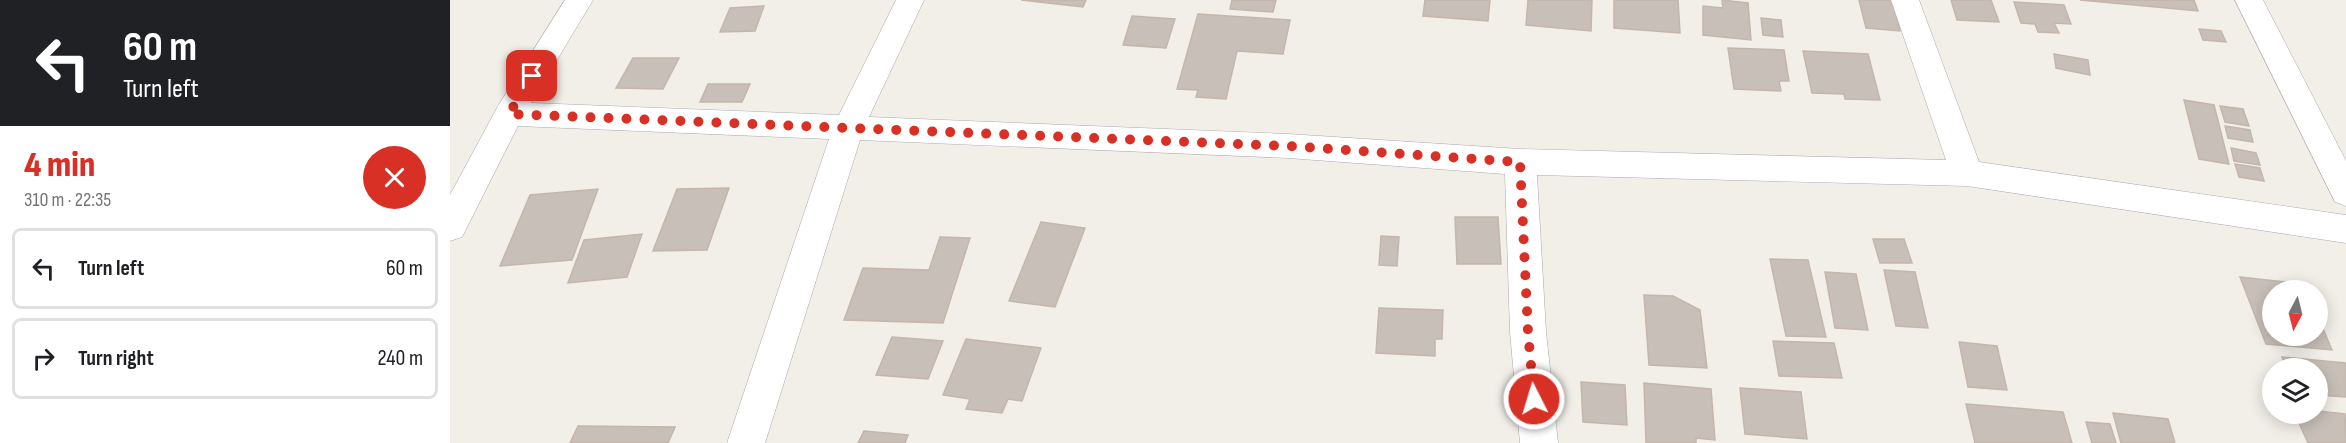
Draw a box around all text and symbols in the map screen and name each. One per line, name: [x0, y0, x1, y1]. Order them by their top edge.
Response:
text: 60 m: [123, 22, 197, 73]
icon: left: [24, 24, 102, 102]
pin: [506, 50, 557, 101]
icon: arrive: [515, 59, 548, 92]
text: Turn left: [123, 73, 199, 105]
text: 4 min: [24, 144, 95, 187]
button: close: [363, 146, 426, 209]
text: 310 m · 22:35: [24, 188, 111, 212]
icon: left: [27, 252, 60, 285]
text: Turn left: [78, 255, 144, 282]
text: 60 m: [386, 255, 423, 282]
north arrow: [2262, 280, 2328, 346]
map controls: [2262, 280, 2328, 424]
icon: right: [27, 342, 60, 375]
text: Turn right: [78, 345, 154, 372]
text: 240 m: [377, 345, 423, 372]
button: layers: [2262, 358, 2328, 424]
position arrow: [1502, 367, 1566, 431]

